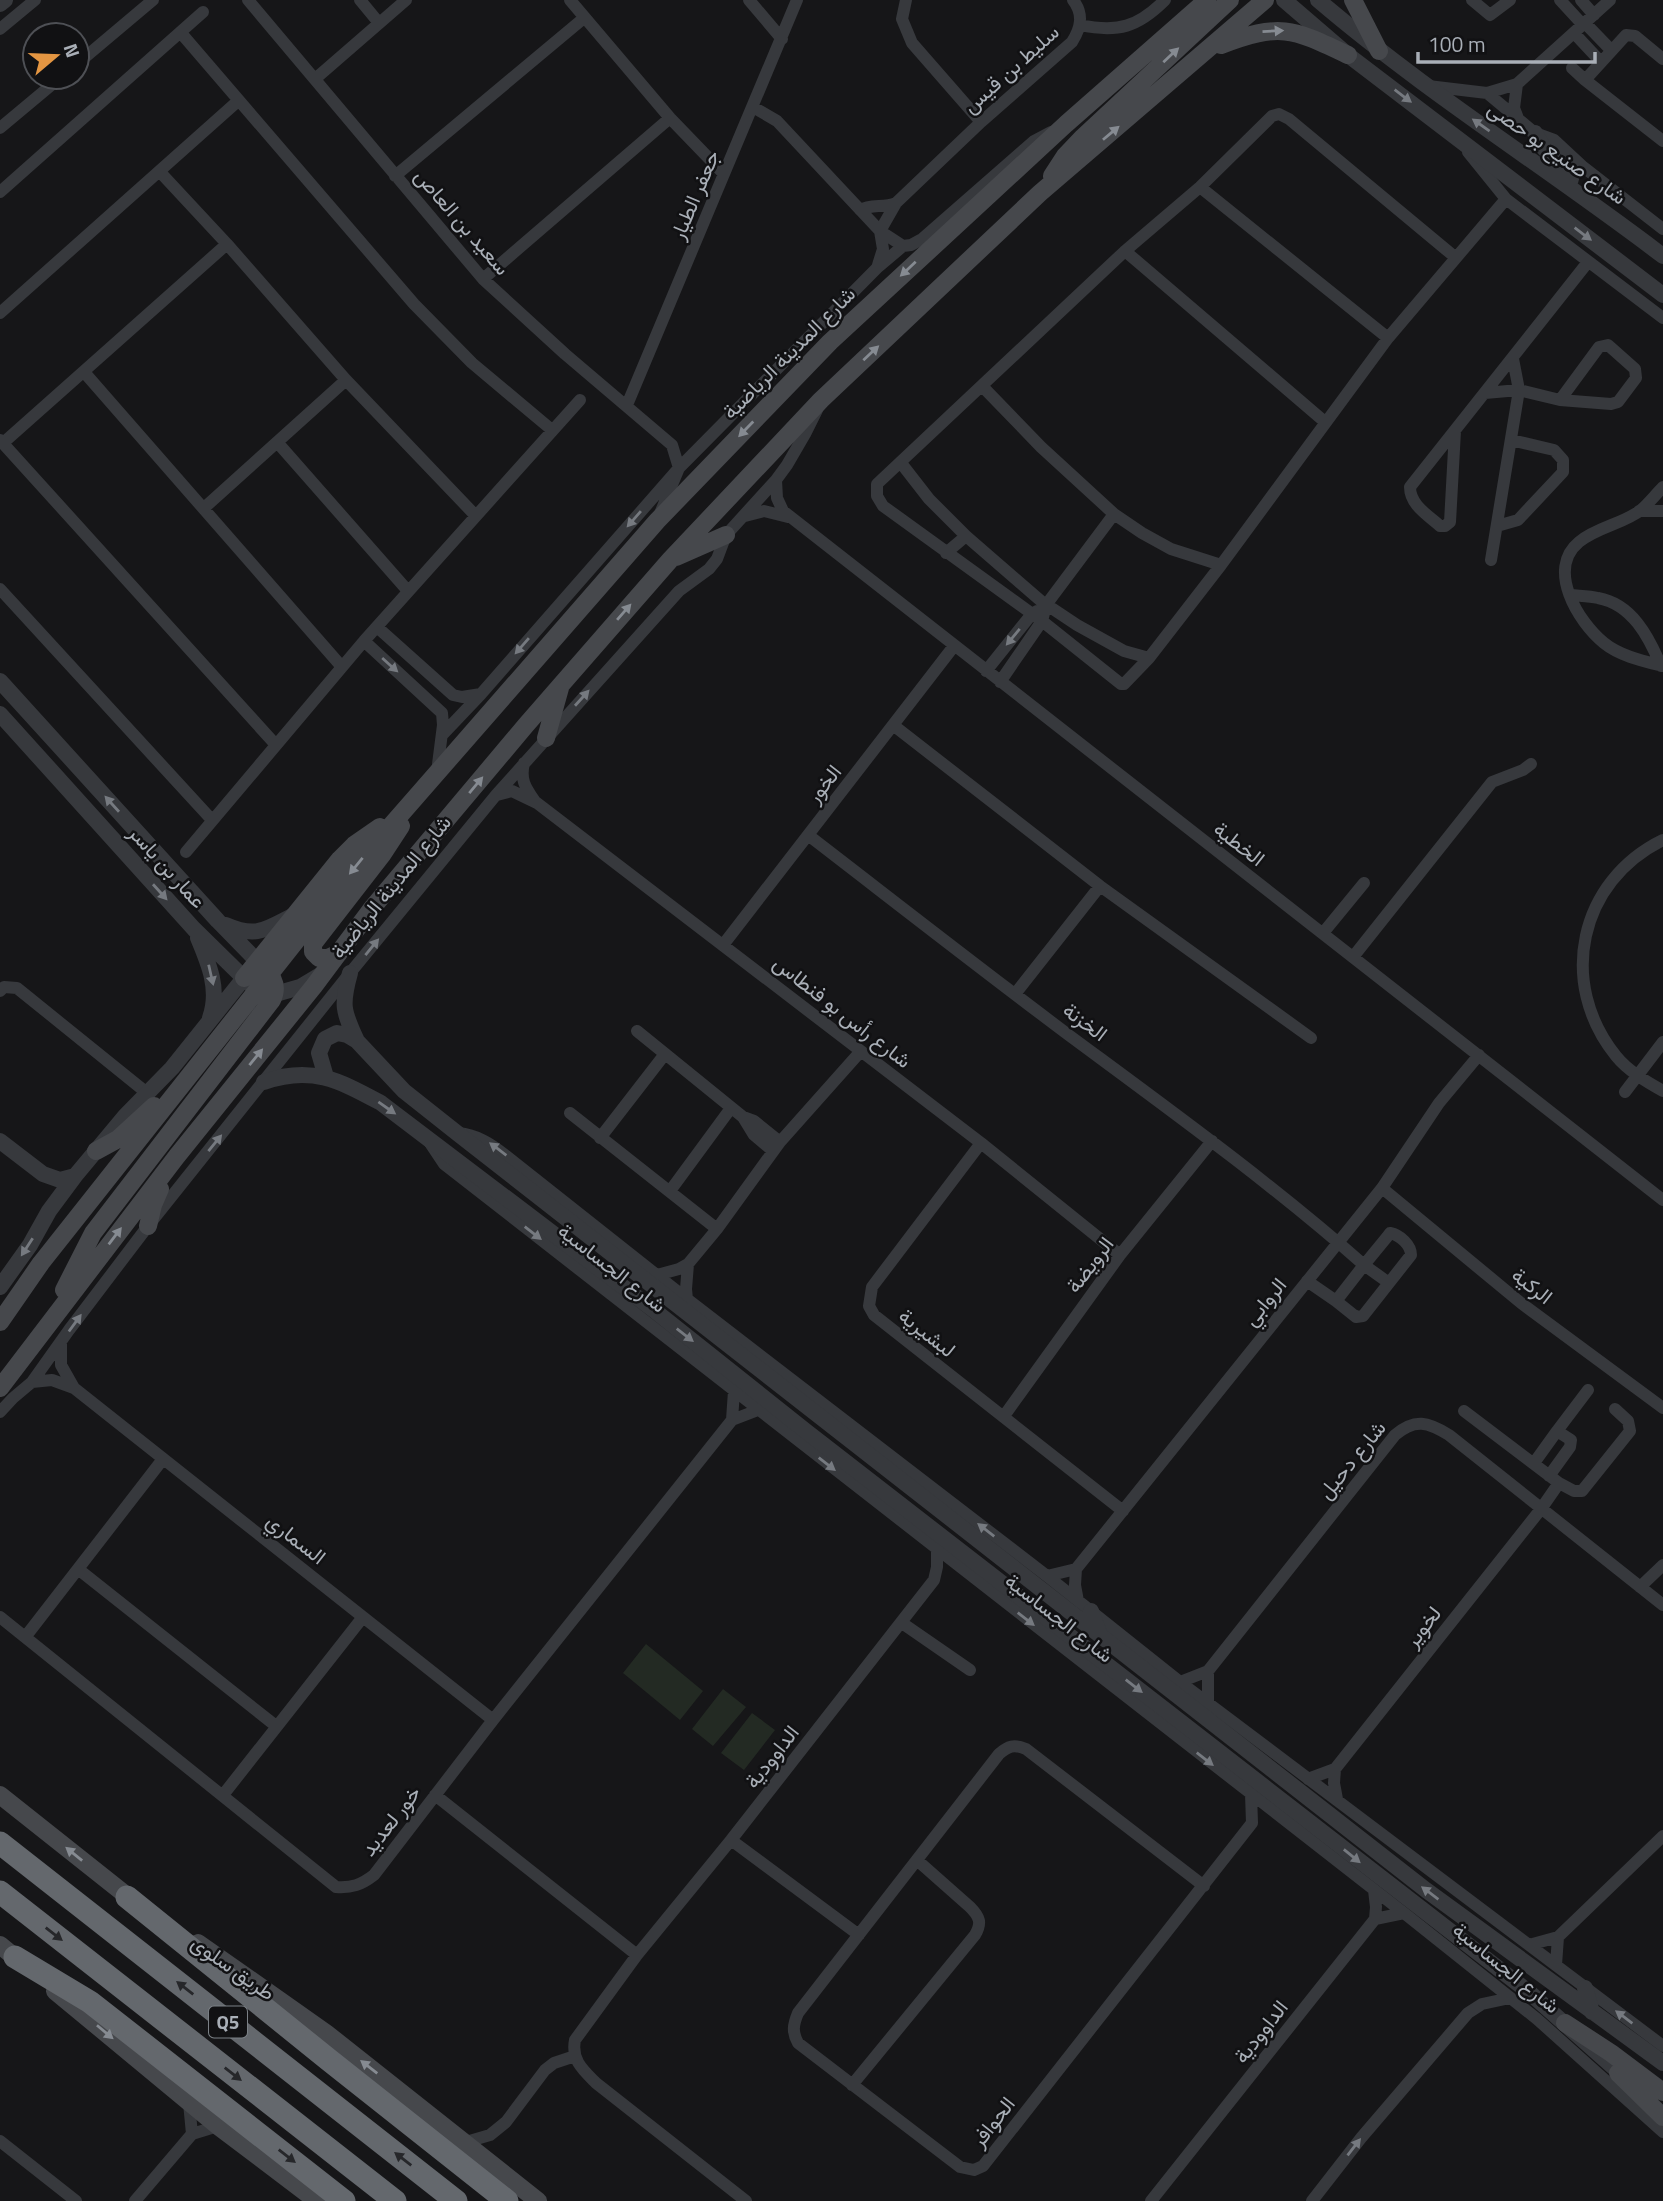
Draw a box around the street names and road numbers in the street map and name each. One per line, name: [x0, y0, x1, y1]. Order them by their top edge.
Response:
street label: سليط بن قيس: [955, 16, 1066, 121]
street label: شارع صنيع بو حصى: [1481, 92, 1634, 212]
street label: جعفر الطيار: [660, 145, 727, 245]
street label: سعيد بن العاص: [407, 161, 518, 282]
street label: شارع المدينة الرياضية: [714, 278, 862, 426]
street label: الخور: [797, 757, 849, 810]
street label: شارع المدينة الرياضية: [322, 807, 458, 965]
street label: الخطية: [1207, 813, 1272, 874]
street label: عمار بن ياسر: [121, 817, 214, 915]
street label: شارع رأس بو فنطاس: [766, 947, 919, 1076]
street label: الخزنة: [1056, 994, 1115, 1049]
street label: شارع الجساسية: [551, 1214, 674, 1320]
street label: الرويضة: [1057, 1229, 1121, 1299]
street label: الركية: [1505, 1259, 1560, 1312]
street label: الروابي: [1235, 1270, 1295, 1334]
street label: لبشيرية: [892, 1300, 963, 1365]
street label: شارع دحيل: [1309, 1413, 1393, 1506]
street label: السماري: [259, 1505, 333, 1573]
street label: شارع الجساسية: [998, 1564, 1121, 1670]
street label: لخوير: [1395, 1599, 1449, 1655]
street label: الداوودية: [736, 1718, 806, 1795]
street label: خور لعديد: [352, 1778, 428, 1863]
street label: شارع الجساسية: [1446, 1914, 1567, 2021]
street label: طريق سلوى: [185, 1926, 282, 2008]
street label: الداوودية: [1225, 1993, 1295, 2070]
road number: Q5: [209, 2006, 247, 2038]
street label: الحوافر: [961, 2089, 1022, 2155]

